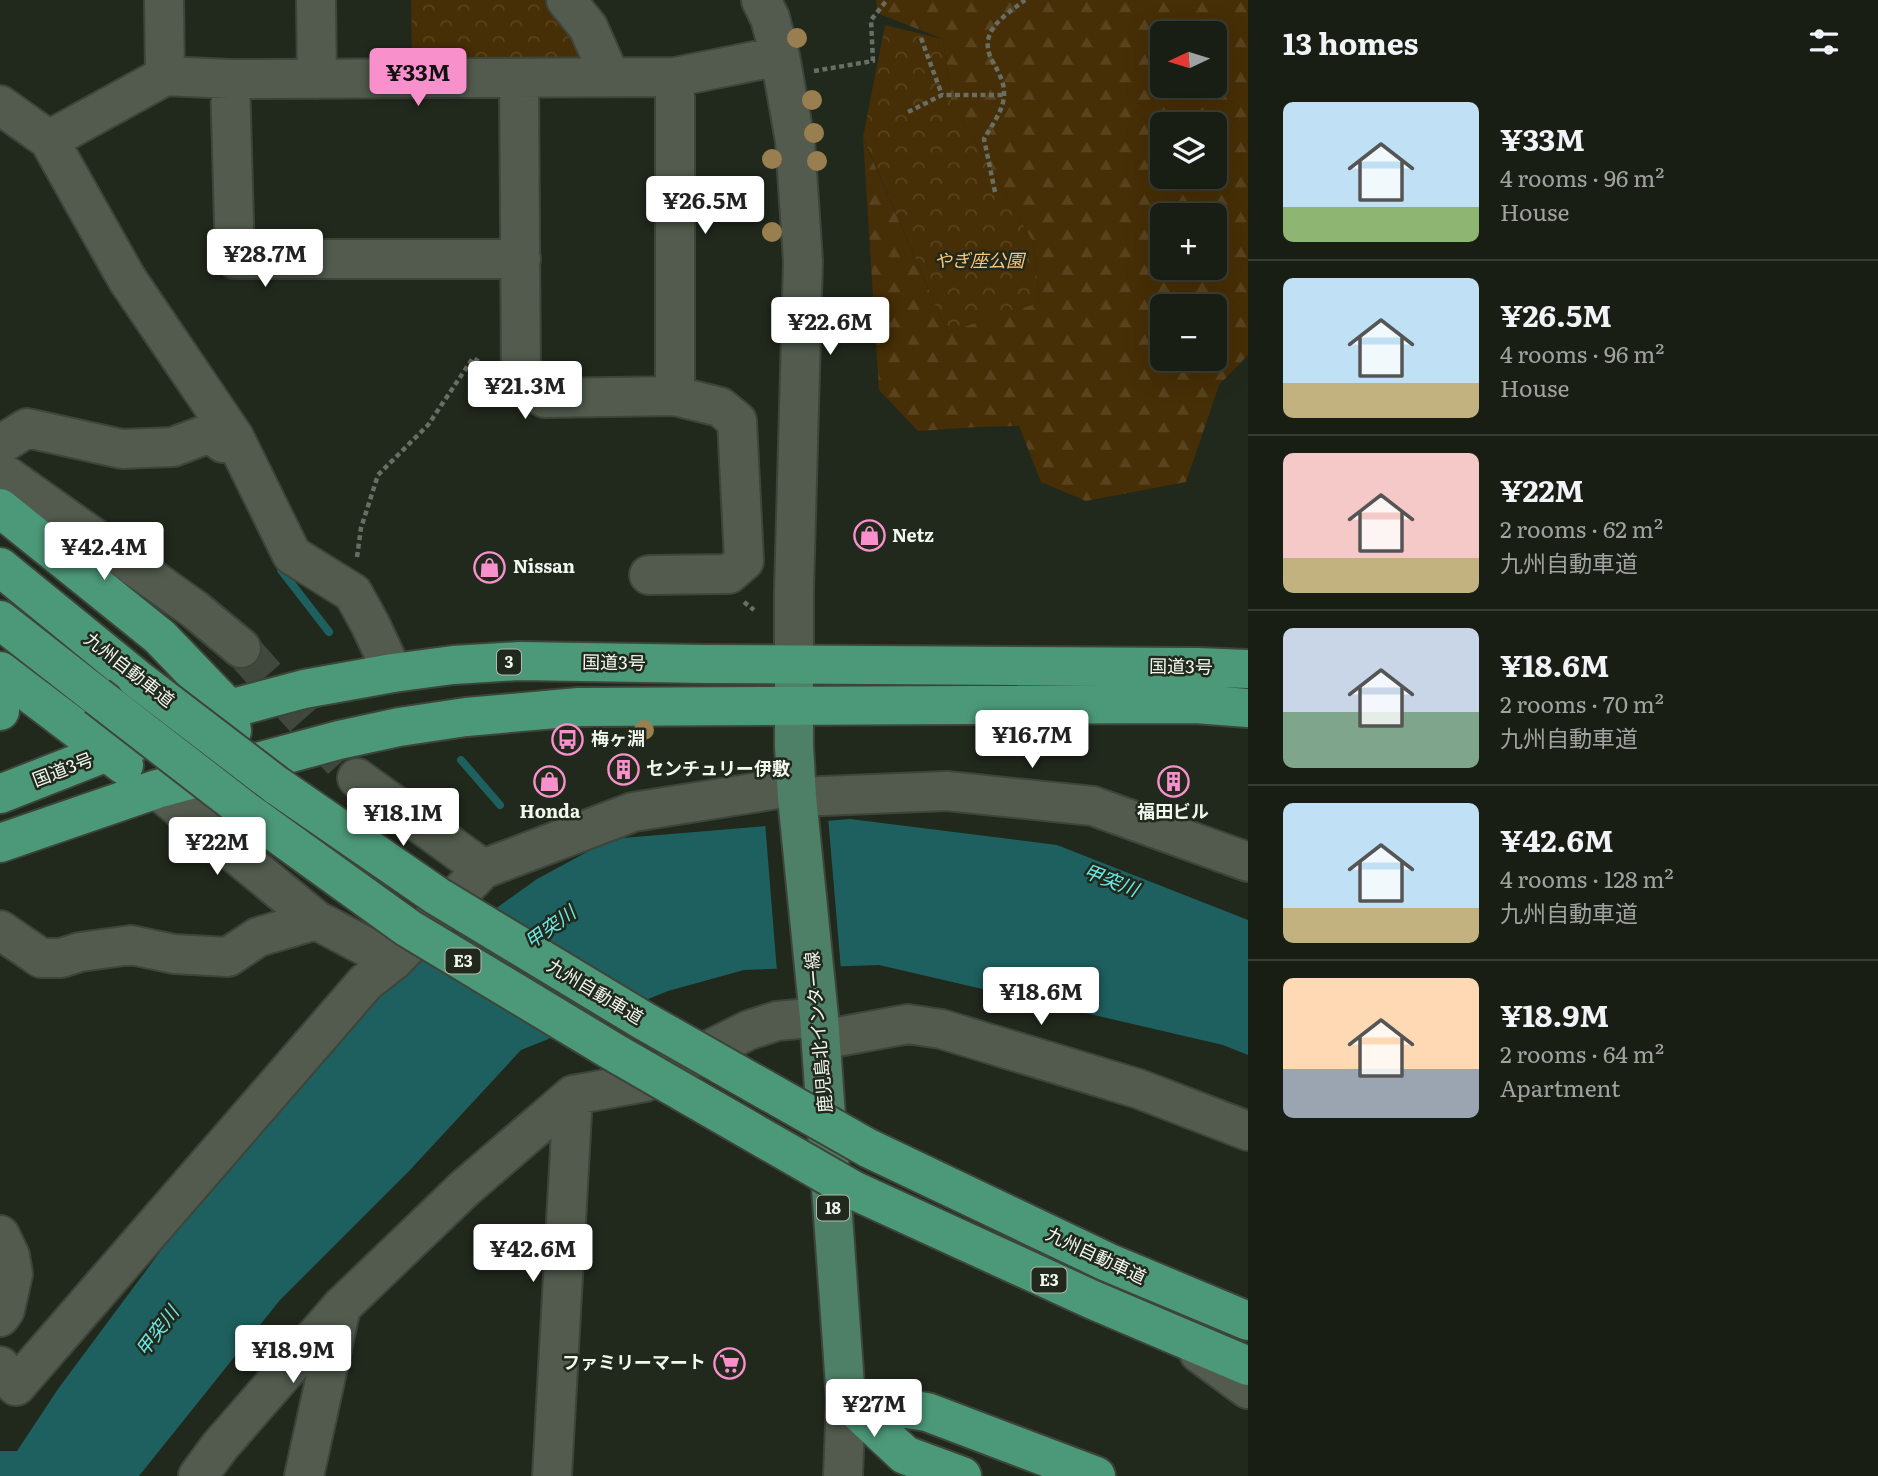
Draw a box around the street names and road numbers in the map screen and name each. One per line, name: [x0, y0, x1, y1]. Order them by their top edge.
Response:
street label: 九州自動車道: [79, 625, 181, 713]
street label: 国道3号: [582, 647, 646, 676]
road number: 3: [497, 650, 521, 674]
street label: 国道3号: [1149, 651, 1213, 680]
street label: 国道3号: [28, 745, 97, 793]
road number: E3: [446, 948, 480, 973]
street label: 鹿児島北インター線: [797, 950, 838, 1114]
street label: 九州自動車道: [543, 951, 649, 1030]
road number: 18: [817, 1196, 849, 1220]
street label: 九州自動車道: [1042, 1220, 1151, 1290]
road number: E3: [1032, 1268, 1066, 1292]

